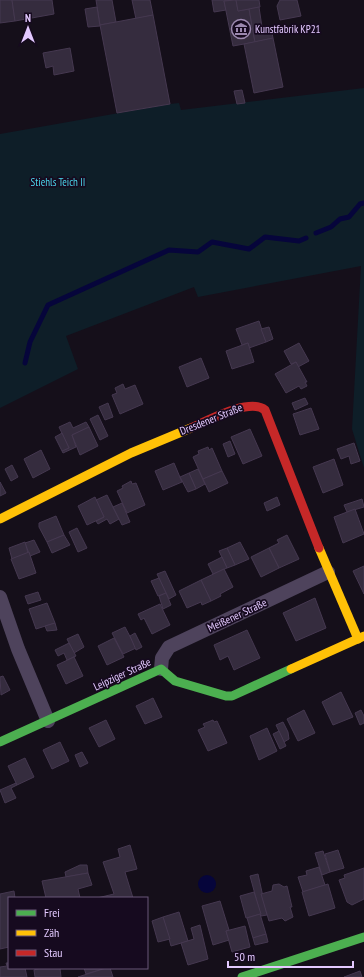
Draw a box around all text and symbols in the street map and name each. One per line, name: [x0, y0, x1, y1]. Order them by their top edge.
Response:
north arrow: [8, 8, 48, 48]
text: N: [25, 11, 31, 25]
museum icon: Kunstfabrik KP21: [230, 18, 252, 40]
place label: Kunstfabrik KP21: [255, 22, 321, 36]
park label: Stiehls Teich II: [31, 175, 85, 189]
street label: Dresdener Straße: [178, 400, 245, 438]
street label: Meißener Straße: [205, 595, 269, 635]
street label: Leipziger Straße: [91, 654, 153, 693]
legend: [8, 897, 148, 969]
text: Frei: [44, 905, 60, 920]
text: Zäh: [44, 925, 59, 940]
scale bar: [228, 943, 353, 969]
text: Stau: [44, 945, 62, 960]
text: 50 m: [234, 949, 255, 964]

